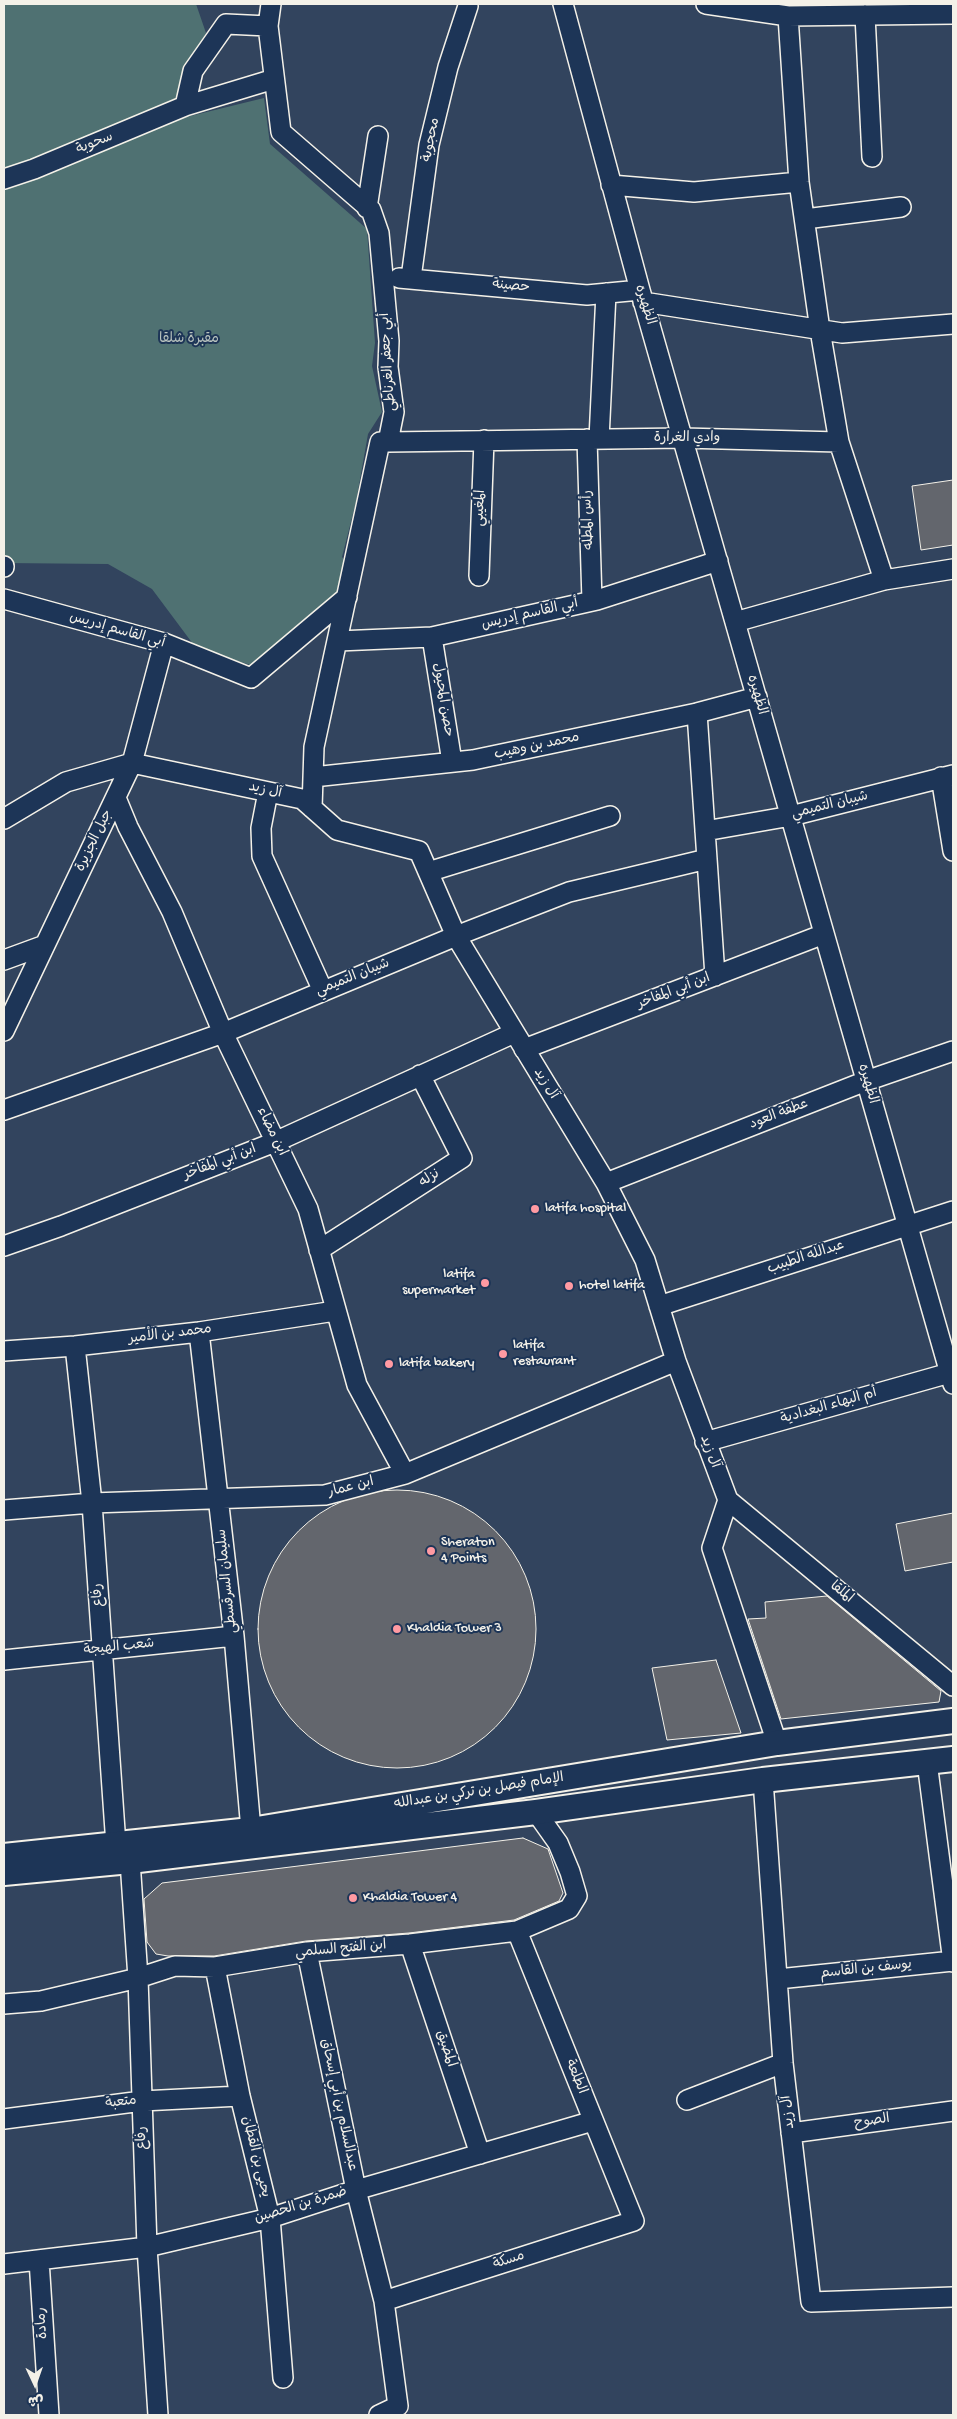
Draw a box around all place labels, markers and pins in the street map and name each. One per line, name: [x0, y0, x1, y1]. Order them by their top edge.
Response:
place label: latifa hospital: [545, 1201, 626, 1217]
marker: latifa hospital: [529, 1203, 541, 1215]
place label: latifa supermarket: [402, 1267, 475, 1300]
marker: latifa supermarket: [479, 1277, 491, 1289]
place label: hotel latifa: [579, 1278, 645, 1294]
marker: hotel latifa: [563, 1280, 575, 1292]
place label: latifa restaurant: [513, 1338, 575, 1370]
marker: latifa restaurant: [497, 1348, 509, 1360]
place label: latifa bakery: [399, 1356, 474, 1372]
marker: latifa bakery: [383, 1358, 395, 1370]
place label: Sheraton 4 Points: [441, 1535, 495, 1568]
marker: Sheraton 4 Points: [425, 1545, 437, 1557]
place label: Khaldia Tower 3: [407, 1621, 502, 1637]
marker: Khaldia Tower 3: [391, 1623, 403, 1635]
place label: Khaldia Tower 4: [363, 1890, 457, 1906]
marker: Khaldia Tower 4: [347, 1892, 359, 1904]

